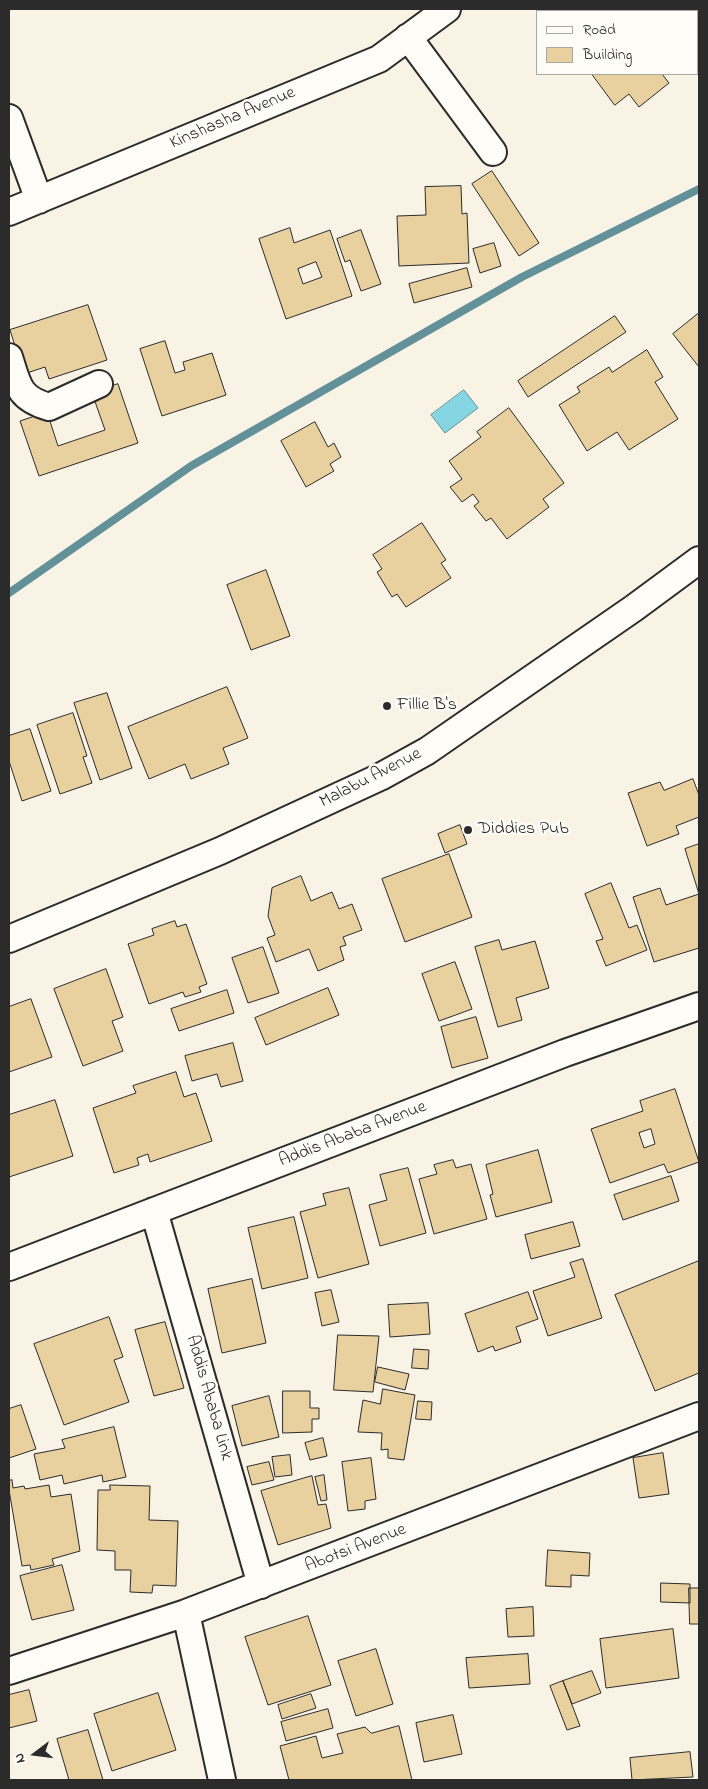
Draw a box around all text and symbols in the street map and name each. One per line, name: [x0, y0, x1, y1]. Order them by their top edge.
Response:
legend: [536, 10, 698, 75]
text: Road: [583, 19, 616, 41]
text: Building: [583, 44, 632, 66]
street label: Kinshasha Avenue: [167, 83, 299, 155]
place label: Fillie B's: [397, 695, 457, 717]
marker: Fillie B's: [381, 700, 393, 712]
street label: Malabu Avenue: [316, 744, 426, 814]
place label: Diddies Pub: [478, 819, 569, 841]
marker: Diddies Pub: [462, 824, 474, 836]
street label: Addis Ababa Avenue: [276, 1097, 430, 1173]
street label: Addis Ababa Link: [180, 1333, 236, 1463]
street label: Abotsi Avenue: [302, 1520, 410, 1578]
north arrow: [10, 1729, 60, 1779]
text: N: [9, 1751, 31, 1765]

